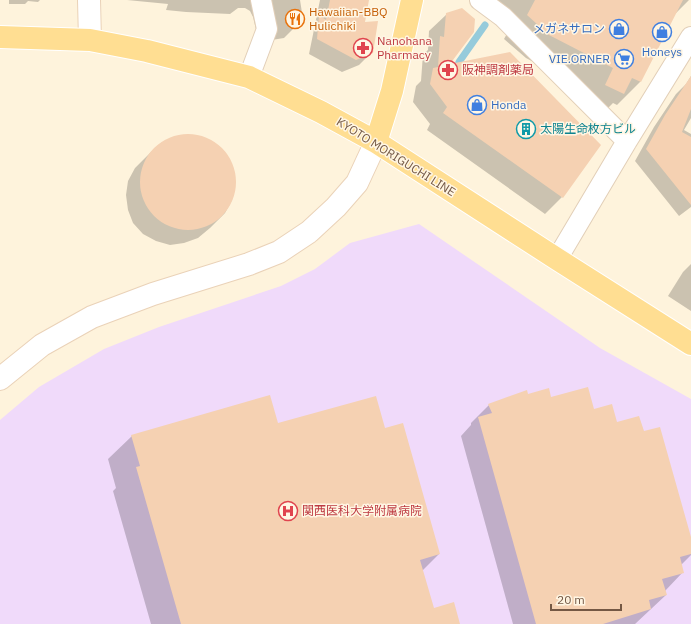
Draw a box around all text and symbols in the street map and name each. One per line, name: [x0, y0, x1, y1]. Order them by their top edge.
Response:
place label: Hawaiian-BBQ Hulichiki: [309, 4, 388, 33]
restaurant icon: Hawaiian-BBQ Hulichiki: [284, 8, 306, 30]
shop icon: メガネサロン: [608, 18, 630, 40]
place label: メガネサロン: [533, 21, 605, 36]
shop icon: Honeys: [651, 21, 673, 43]
place label: Nanohana Pharmacy: [377, 33, 432, 62]
pharmacy icon: Nanohana Pharmacy: [352, 37, 374, 59]
place label: Honeys: [642, 44, 682, 59]
supermarket icon: VIE.ORNER: [613, 48, 635, 70]
place label: VIE.ORNER: [549, 51, 610, 66]
pharmacy icon: 阪神調剤薬局: [437, 59, 459, 81]
place label: 阪神調剤薬局: [462, 62, 534, 77]
shop icon: Honda: [466, 94, 488, 116]
place label: Honda: [491, 97, 527, 112]
street label: KYOTO MORIGUCHI LINE: [334, 114, 459, 199]
building icon: 太陽生命枚方ビル: [515, 118, 537, 140]
place label: 太陽生命枚方ビル: [540, 121, 636, 136]
hospital icon: 関西医科大学附属病院: [277, 500, 299, 522]
place label: 関西医科大学附属病院: [302, 503, 422, 518]
scale bar: [551, 586, 621, 612]
text: 20 m: [557, 592, 585, 607]

